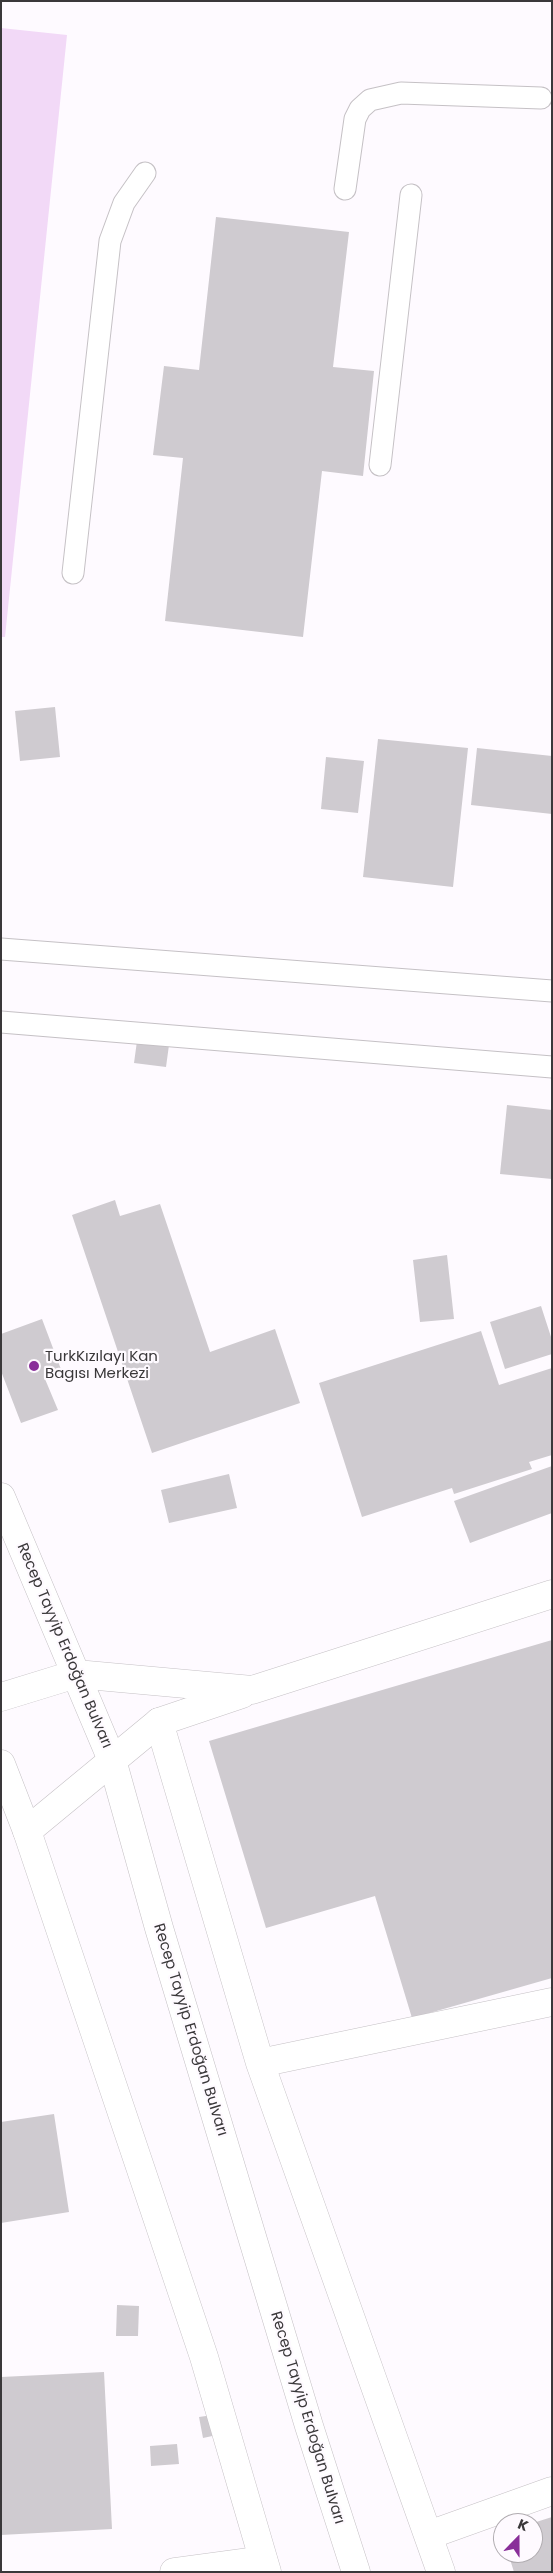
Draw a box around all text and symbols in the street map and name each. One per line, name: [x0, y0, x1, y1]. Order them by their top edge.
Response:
place label: TurkKızılayı Kan Bagısı Merkezi: [45, 1348, 158, 1383]
marker: TurkKızılayı Kan Bagısı Merkezi: [27, 1359, 41, 1373]
street label: Recep Tayyip Erdoğan Bulvarı: [13, 1541, 115, 1751]
street label: Recep Tayyip Erdoğan Bulvarı: [149, 1922, 231, 2138]
street label: Recep Tayyip Erdoğan Bulvarı: [266, 2310, 348, 2526]
north arrow: [493, 2513, 543, 2563]
text: K: [515, 2514, 532, 2536]

